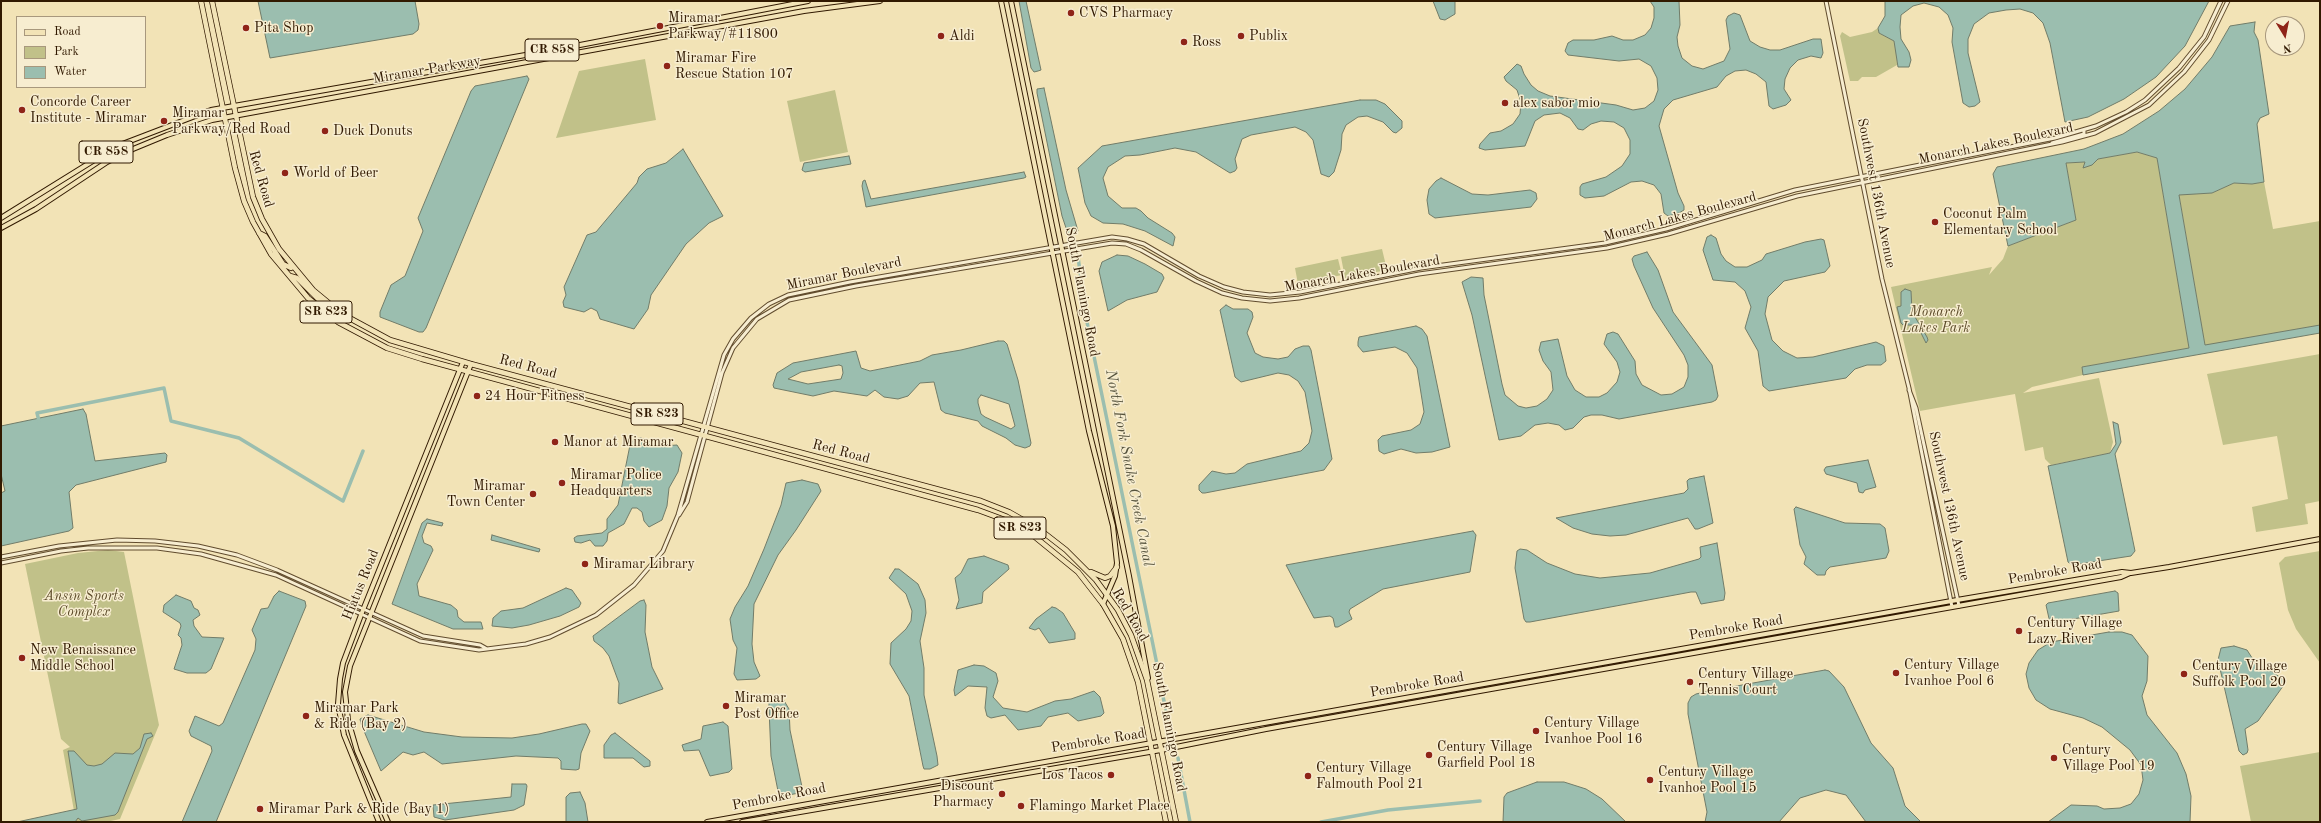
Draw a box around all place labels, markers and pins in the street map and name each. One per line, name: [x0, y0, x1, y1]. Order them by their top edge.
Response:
place label: CVS Pharmacy: [1079, 5, 1173, 21]
marker: CVS Pharmacy: [1066, 8, 1076, 18]
place label: Miramar Parkway/#11800: [668, 10, 778, 42]
place label: Pita Shop: [254, 20, 314, 36]
marker: Miramar Parkway/#11800: [655, 21, 665, 31]
marker: Pita Shop: [241, 23, 251, 33]
place label: Aldi: [949, 28, 975, 44]
place label: Publix: [1249, 28, 1288, 44]
marker: Aldi: [936, 31, 946, 41]
marker: Publix: [1236, 31, 1246, 41]
place label: Ross: [1192, 34, 1221, 50]
marker: Ross: [1179, 37, 1189, 47]
place label: Miramar Fire Rescue Station 107: [675, 50, 793, 82]
marker: Miramar Fire Rescue Station 107: [662, 61, 672, 71]
place label: Concorde Career Institute - Miramar: [30, 94, 147, 126]
place label: alex sabor mio: [1513, 95, 1600, 111]
marker: alex sabor mio: [1500, 98, 1510, 108]
marker: Concorde Career Institute - Miramar: [17, 105, 27, 115]
place label: Miramar Parkway/Red Road: [172, 105, 291, 138]
marker: Miramar Parkway/Red Road: [159, 116, 169, 126]
place label: Duck Donuts: [333, 123, 413, 139]
marker: Duck Donuts: [320, 126, 330, 136]
place label: World of Beer: [293, 165, 378, 181]
marker: World of Beer: [280, 168, 290, 178]
place label: Coconut Palm Elementary School: [1943, 206, 2057, 238]
marker: Coconut Palm Elementary School: [1930, 217, 1940, 227]
place label: 24 Hour Fitness: [485, 388, 585, 404]
marker: 24 Hour Fitness: [472, 391, 482, 401]
place label: Manor at Miramar: [563, 434, 673, 450]
marker: Manor at Miramar: [550, 437, 560, 447]
place label: Miramar Police Headquarters: [570, 467, 662, 500]
place label: Miramar Town Center: [446, 478, 525, 510]
marker: Miramar Police Headquarters: [557, 478, 567, 488]
marker: Miramar Town Center: [528, 489, 538, 499]
place label: Miramar Library: [593, 556, 695, 572]
marker: Miramar Library: [580, 559, 590, 569]
place label: Century Village Lazy River: [2027, 615, 2122, 648]
marker: Century Village Lazy River: [2014, 626, 2024, 636]
place label: New Renaissance Middle School: [30, 642, 136, 674]
marker: New Renaissance Middle School: [17, 653, 27, 663]
place label: Century Village Ivanhoe Pool 6: [1904, 657, 1999, 690]
place label: Century Village Suffolk Pool 20: [2192, 658, 2287, 690]
place label: Century Village Tennis Court: [1698, 666, 1793, 698]
marker: Century Village Ivanhoe Pool 6: [1891, 668, 1901, 678]
marker: Century Village Suffolk Pool 20: [2179, 669, 2189, 679]
marker: Century Village Tennis Court: [1685, 677, 1695, 687]
place label: Miramar Post Office: [734, 690, 799, 722]
place label: Miramar Park & Ride (Bay 2): [314, 700, 407, 732]
marker: Miramar Post Office: [721, 701, 731, 711]
marker: Miramar Park & Ride (Bay 2): [301, 711, 311, 721]
place label: Century Village Ivanhoe Pool 16: [1544, 715, 1643, 748]
marker: Century Village Ivanhoe Pool 16: [1531, 726, 1541, 736]
place label: Century Village Garfield Pool 18: [1437, 739, 1535, 772]
place label: Century Village Pool 19: [2062, 742, 2155, 774]
marker: Century Village Garfield Pool 18: [1424, 750, 1434, 760]
marker: Century Village Pool 19: [2049, 753, 2059, 763]
place label: Century Village Falmouth Pool 21: [1316, 760, 1424, 792]
place label: Century Village Ivanhoe Pool 15: [1658, 764, 1757, 796]
place label: Los Tacos: [1041, 767, 1103, 783]
marker: Los Tacos: [1106, 770, 1116, 780]
marker: Century Village Falmouth Pool 21: [1303, 771, 1313, 781]
marker: Century Village Ivanhoe Pool 15: [1645, 775, 1655, 785]
place label: Discount Pharmacy: [933, 778, 994, 810]
marker: Discount Pharmacy: [997, 789, 1007, 799]
place label: Flamingo Market Place: [1029, 798, 1170, 814]
place label: Miramar Park & Ride (Bay 1): [268, 801, 449, 817]
marker: Flamingo Market Place: [1016, 801, 1026, 811]
marker: Miramar Park & Ride (Bay 1): [255, 804, 265, 814]

